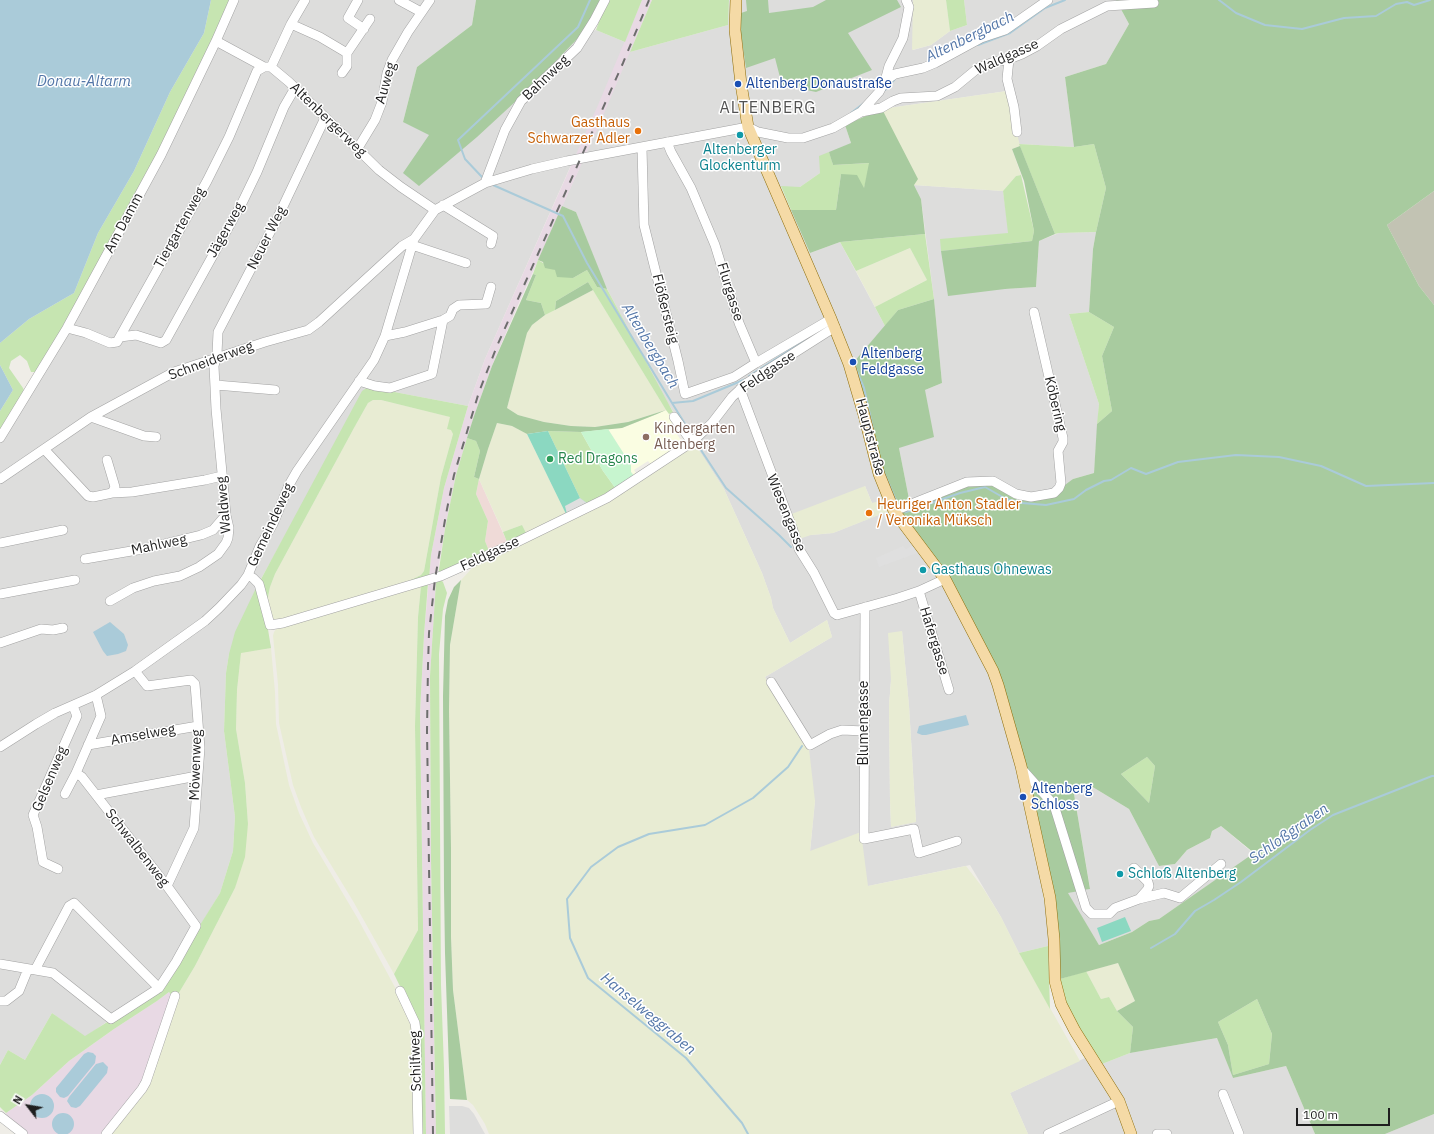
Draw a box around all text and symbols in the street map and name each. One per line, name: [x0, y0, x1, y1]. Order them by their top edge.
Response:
water label: Altenbergbach: [923, 8, 1017, 66]
street label: Waldgasse: [973, 36, 1041, 78]
street label: Bahnweg: [519, 52, 573, 104]
street label: Auweg: [372, 60, 400, 106]
water label: Donau-Altarm: [37, 73, 131, 91]
place label: Altenberg Donaustraße: [746, 76, 892, 92]
street label: Altenbergerweg: [286, 79, 370, 161]
marker: Altenberg Donaustraße: [733, 79, 743, 89]
district label: ALTENBERG: [720, 98, 816, 118]
place label: Gasthaus Schwarzer Adler: [527, 115, 630, 148]
marker: Gasthaus Schwarzer Adler: [633, 126, 643, 136]
marker: Altenberger Glockenturm: [735, 130, 745, 140]
place label: Altenberger Glockenturm: [699, 142, 781, 174]
street label: Tiergartenweg: [151, 184, 209, 272]
street label: Am Damm: [101, 190, 147, 256]
street label: Jägerweg: [204, 199, 248, 261]
street label: Neuer Weg: [244, 203, 290, 273]
street label: Flurgasse: [713, 261, 747, 323]
street label: Flößersteig: [648, 272, 682, 346]
water label: Altenbergbach: [617, 300, 683, 392]
street label: Schneiderweg: [166, 338, 256, 384]
place label: Altenberg Feldgasse: [861, 346, 924, 378]
street label: Feldgasse: [737, 347, 799, 397]
marker: Altenberg Feldgasse: [848, 357, 858, 367]
street label: Köbering: [1040, 375, 1070, 433]
street label: Hauptstraße: [852, 397, 888, 477]
place label: Kindergarten Altenberg: [654, 421, 735, 454]
marker: Kindergarten Altenberg: [641, 432, 651, 442]
place label: Red Dragons: [558, 451, 638, 467]
marker: Red Dragons: [545, 454, 555, 464]
street label: Wiesengasse: [763, 472, 809, 554]
street label: Waldweg: [213, 476, 235, 534]
street label: Gemeindeweg: [244, 481, 298, 569]
place label: Heuriger Anton Stadler / Veronika Müksch: [877, 497, 1021, 530]
marker: Heuriger Anton Stadler / Veronika Müksch: [864, 508, 874, 518]
street label: Mahlweg: [130, 531, 188, 559]
street label: Feldgasse: [458, 533, 522, 575]
place label: Gasthaus Ohnewas: [931, 562, 1052, 578]
marker: Gasthaus Ohnewas: [918, 565, 928, 575]
street label: Hafergasse: [916, 605, 952, 677]
street label: Blumengasse: [856, 681, 872, 765]
street label: Amselweg: [109, 721, 177, 749]
street label: Möwenweg: [186, 729, 206, 801]
street label: Gelsenweg: [29, 744, 71, 814]
place label: Altenberg Schloss: [1031, 781, 1092, 814]
marker: Altenberg Schloss: [1018, 792, 1028, 802]
water label: Schloßgraben: [1246, 800, 1332, 868]
street label: Schwalbenweg: [101, 806, 173, 890]
place label: Schloß Altenberg: [1128, 866, 1236, 882]
marker: Schloß Altenberg: [1115, 869, 1125, 879]
water label: Hanselweggraben: [597, 969, 699, 1059]
street label: Schilfweg: [407, 1030, 425, 1092]
north arrow: [8, 1086, 48, 1126]
text: N: [10, 1093, 26, 1107]
scale bar: [1298, 1100, 1392, 1126]
text: 100 m: [1303, 1107, 1338, 1122]

